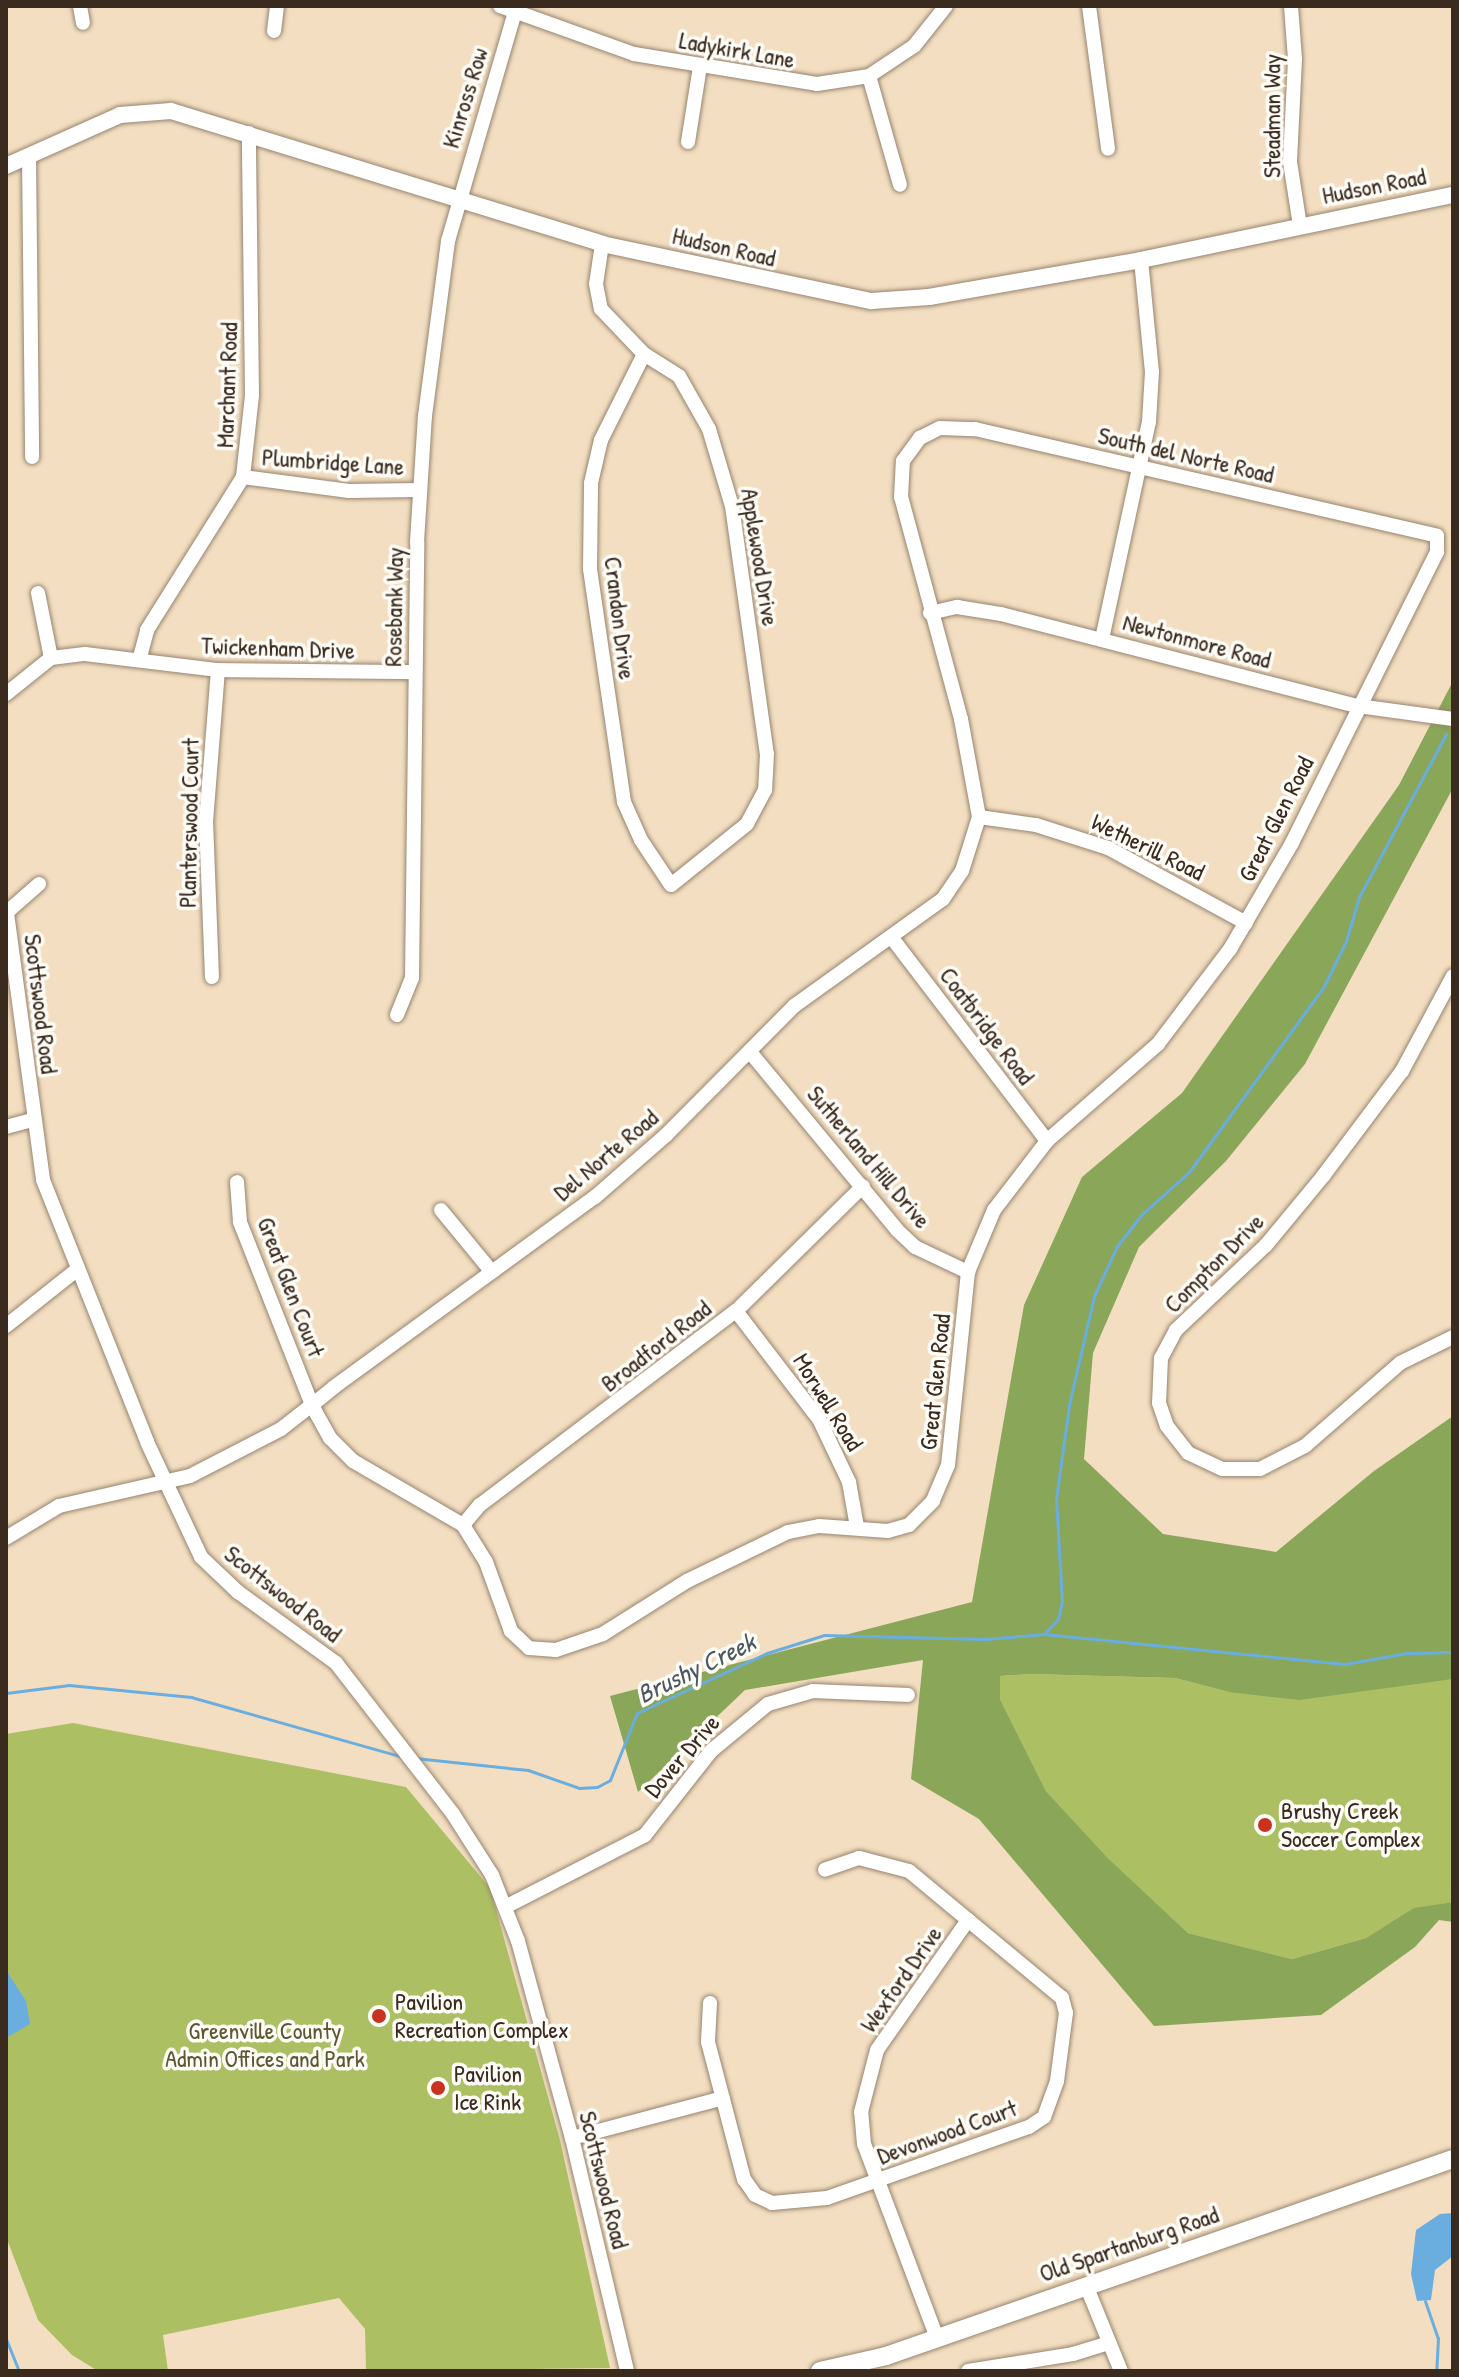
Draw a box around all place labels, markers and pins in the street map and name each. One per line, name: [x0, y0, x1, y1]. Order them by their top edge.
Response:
place label: Brushy Creek Soccer Complex: [1281, 1797, 1421, 1853]
marker: Brushy Creek Soccer Complex: [1256, 1816, 1274, 1834]
place label: Pavilion Recreation Complex: [395, 1988, 569, 2044]
marker: Pavilion Recreation Complex: [370, 2007, 388, 2025]
place label: Pavilion Ice Rink: [454, 2060, 522, 2116]
marker: Pavilion Ice Rink: [429, 2079, 447, 2097]

